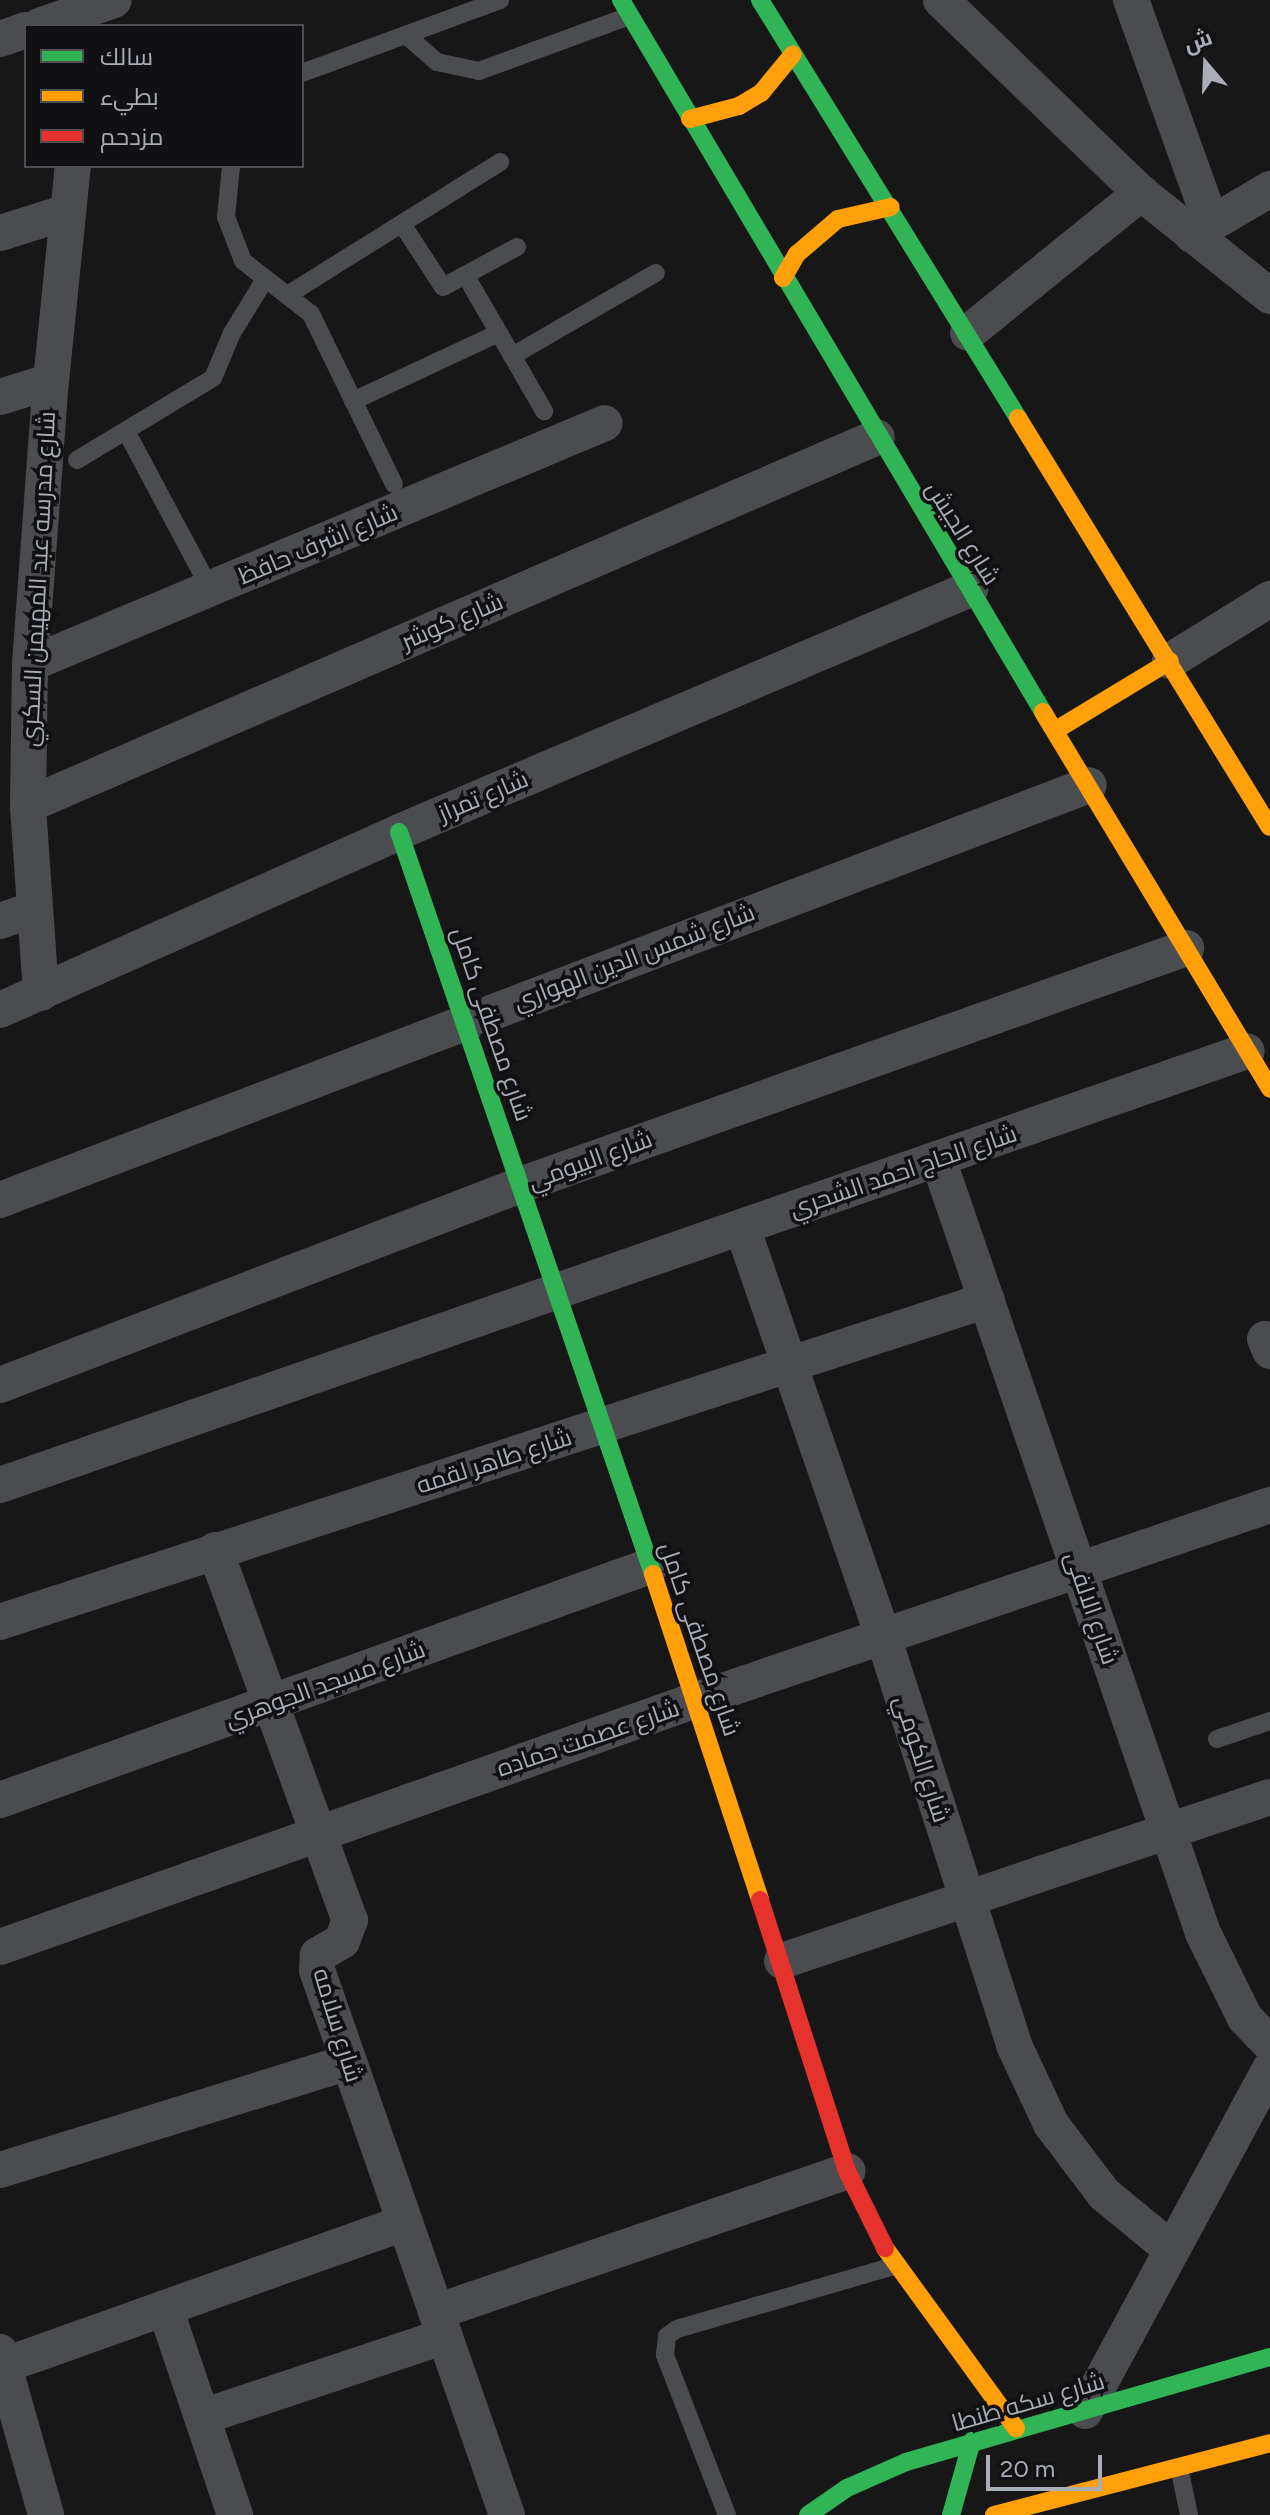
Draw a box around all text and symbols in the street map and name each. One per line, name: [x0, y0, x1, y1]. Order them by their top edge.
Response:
text: ش: [1180, 23, 1216, 58]
legend: [24, 24, 304, 168]
north arrow: [1166, 24, 1246, 104]
text: سالك: [100, 42, 153, 71]
text: بطيء: [100, 82, 159, 111]
text: مزدحم: [100, 122, 163, 151]
street label: شارع مدرسه عبد المهيمن السكري: [15, 411, 61, 747]
street label: شارع الجيش: [920, 476, 1006, 590]
street label: شارع اشرف حافظ: [234, 497, 402, 591]
street label: شارع كوشر: [397, 587, 507, 655]
street label: شارع تمراز: [434, 764, 532, 828]
street label: شارع شمس الدين الهواري: [509, 898, 759, 1016]
street label: شارع مصطفى كامل: [445, 923, 539, 1125]
street label: شارع الحاج احمد الشحري: [786, 1119, 1020, 1223]
street label: شارع البيومي: [524, 1124, 656, 1196]
street label: شارع طاهر لقمه: [413, 1422, 575, 1500]
street label: شارع مصطفى كامل: [653, 1538, 747, 1740]
street label: شارع الالفى: [1059, 1548, 1125, 1668]
street label: شارع مسجد الجوهري: [221, 1634, 429, 1734]
street label: شارع الكومي: [888, 1692, 956, 1826]
street label: شارع عصمت حماده: [493, 1693, 683, 1783]
street label: شارع سلامه: [307, 1965, 369, 2085]
street label: شارع سكه طنطا: [948, 2366, 1108, 2438]
scale bar: [990, 2439, 1106, 2489]
text: 20 m: [1000, 2454, 1055, 2483]

